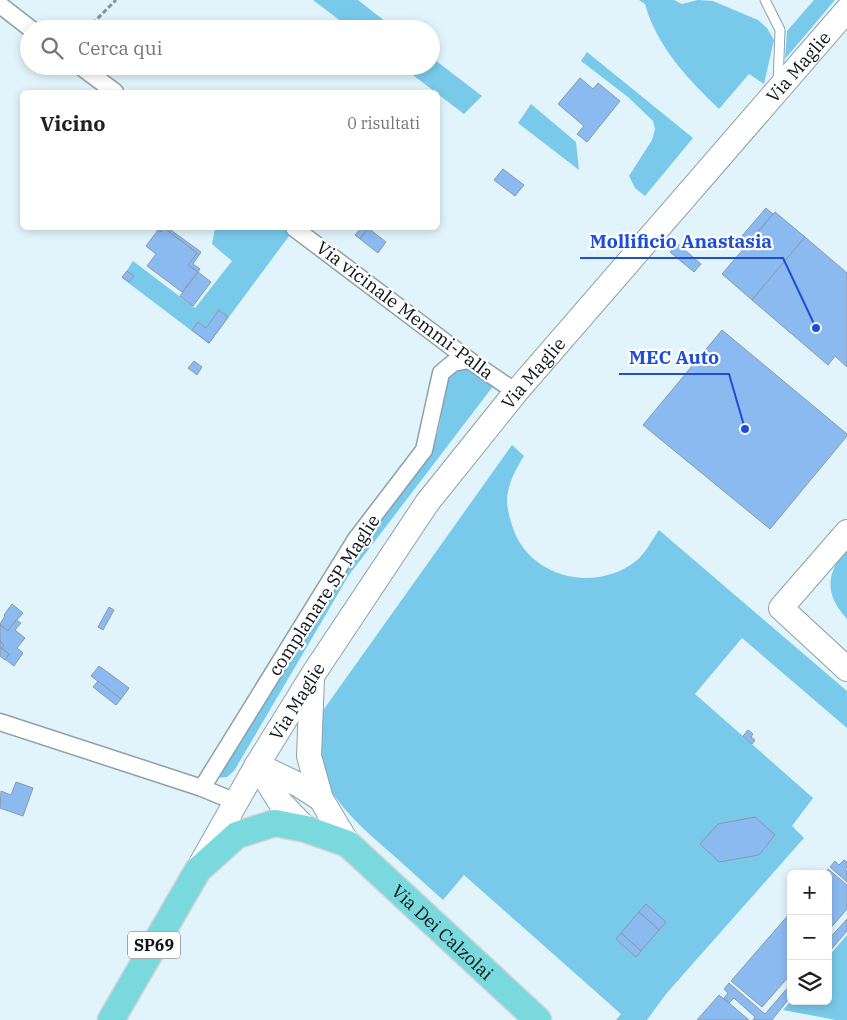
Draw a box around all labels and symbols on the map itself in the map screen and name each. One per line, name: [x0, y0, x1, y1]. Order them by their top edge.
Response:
street label: Via Maglie: [761, 26, 835, 107]
callout: Mollificio Anastasia: [580, 224, 783, 258]
text: Mollificio Anastasia: [590, 229, 772, 253]
street label: Via vicinale Memmi-Palla: [312, 236, 498, 384]
street label: Via Maglie: [496, 332, 570, 413]
callout: MEC Auto: [619, 340, 729, 374]
text: MEC Auto: [629, 345, 719, 369]
street label: complanare SP Maglie: [263, 510, 385, 680]
street label: Via Maglie: [264, 658, 329, 744]
street label: Via Dei Calzolai: [387, 879, 499, 985]
road number: SP69: [128, 932, 180, 958]

